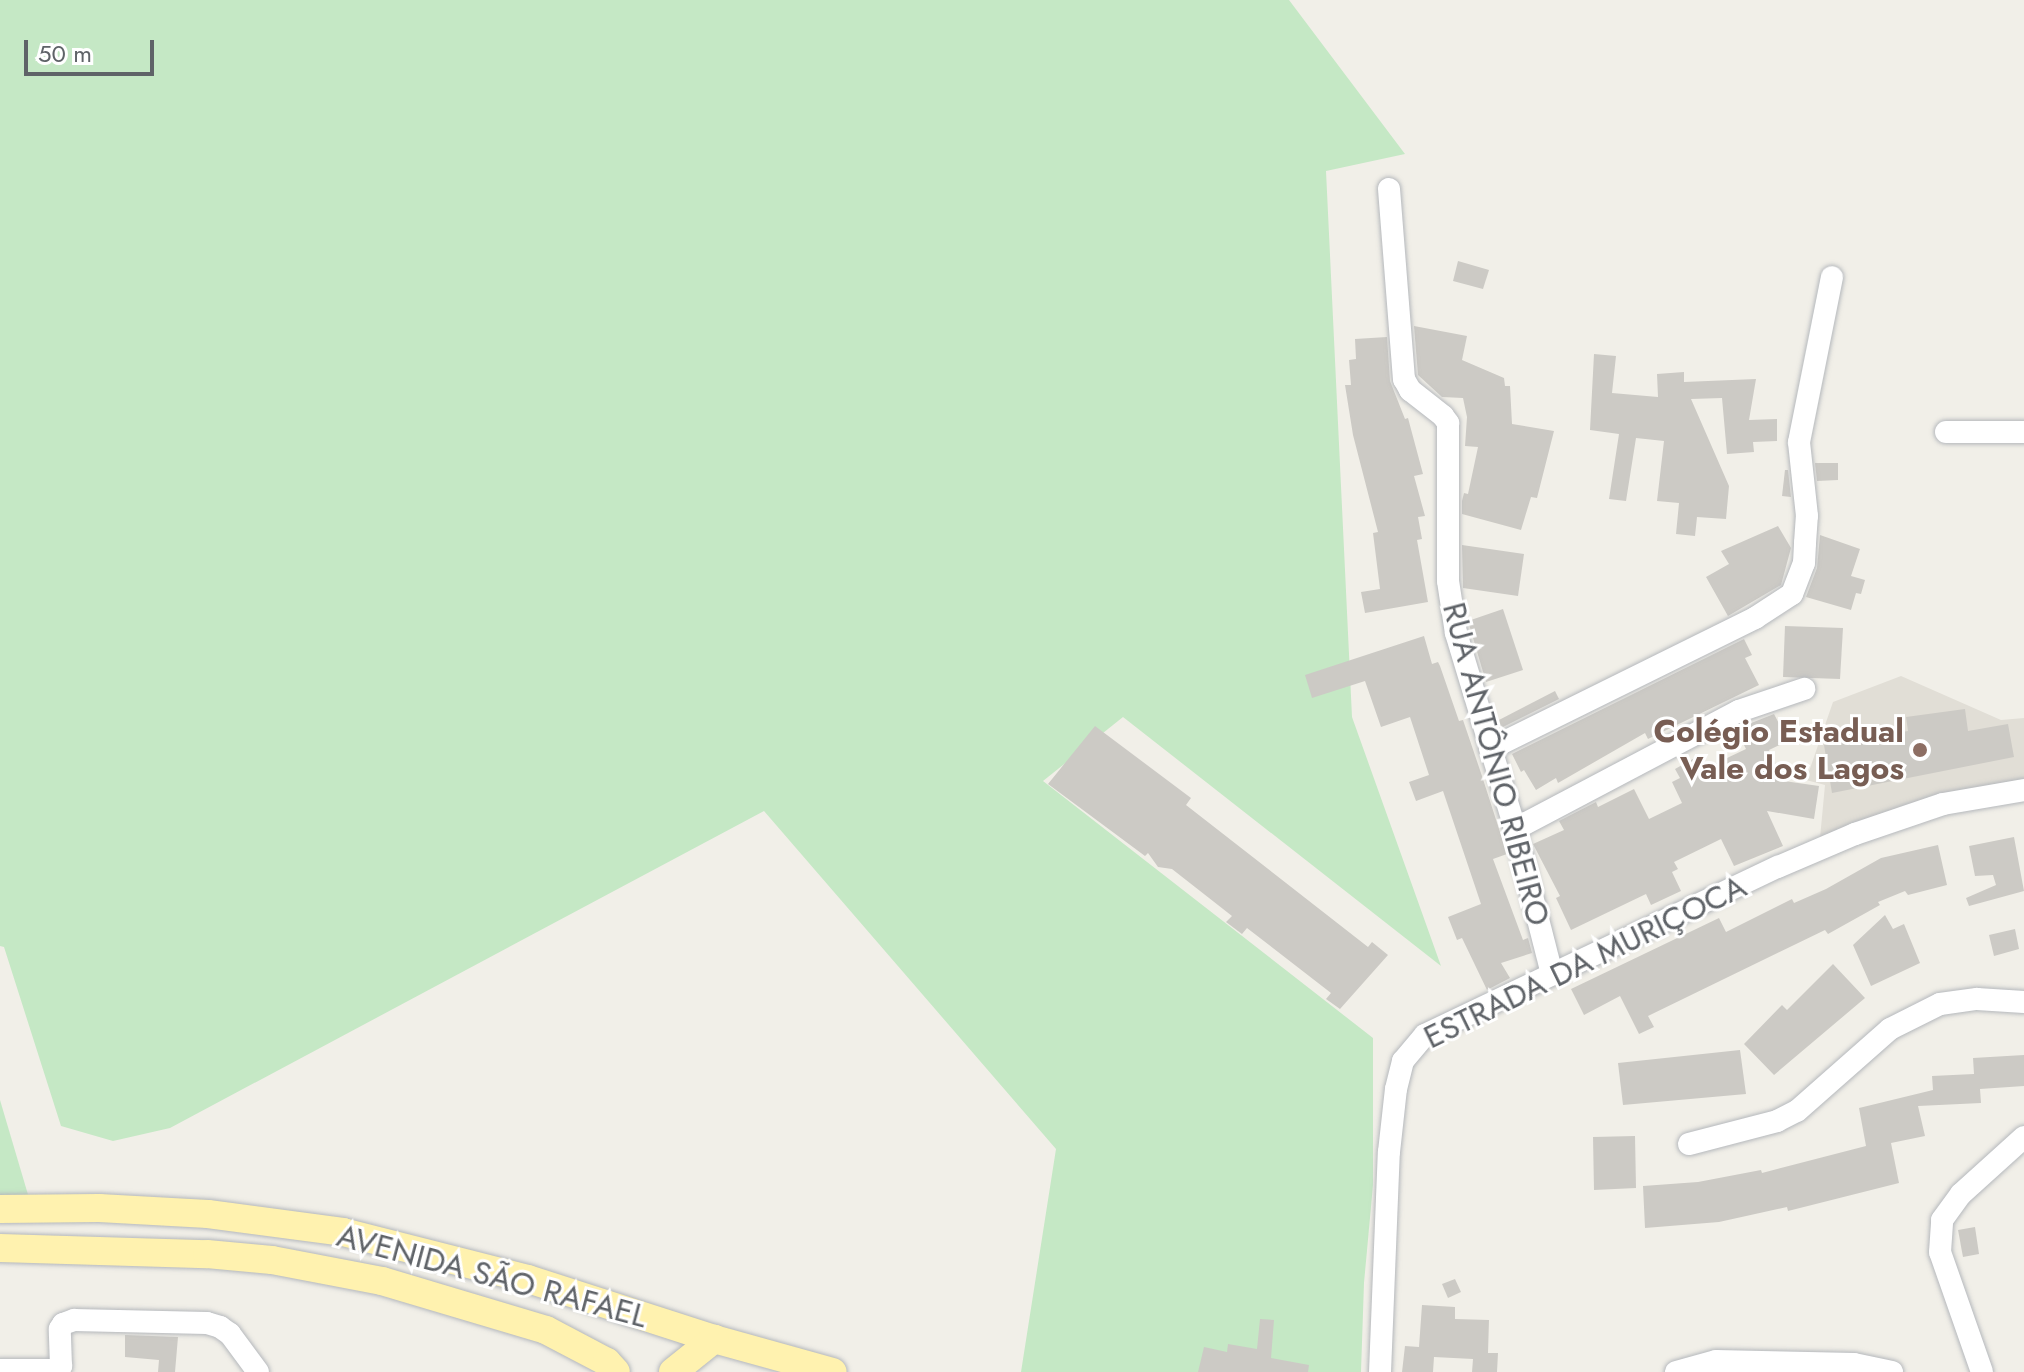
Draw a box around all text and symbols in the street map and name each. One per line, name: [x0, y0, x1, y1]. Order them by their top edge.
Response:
scale bar: [28, 24, 158, 74]
text: 50 m: [38, 36, 92, 71]
street label: RUA ANTÔNIO RIBEIRO: [1434, 598, 1558, 930]
place label: Colégio Estadual Vale dos Lagos: [1654, 713, 1904, 788]
marker: Colégio Estadual Vale dos Lagos: [1911, 741, 1929, 759]
street label: ESTRADA DA MURIÇOCA: [1418, 867, 1752, 1057]
street label: AVENIDA SÃO RAFAEL: [333, 1216, 651, 1336]

